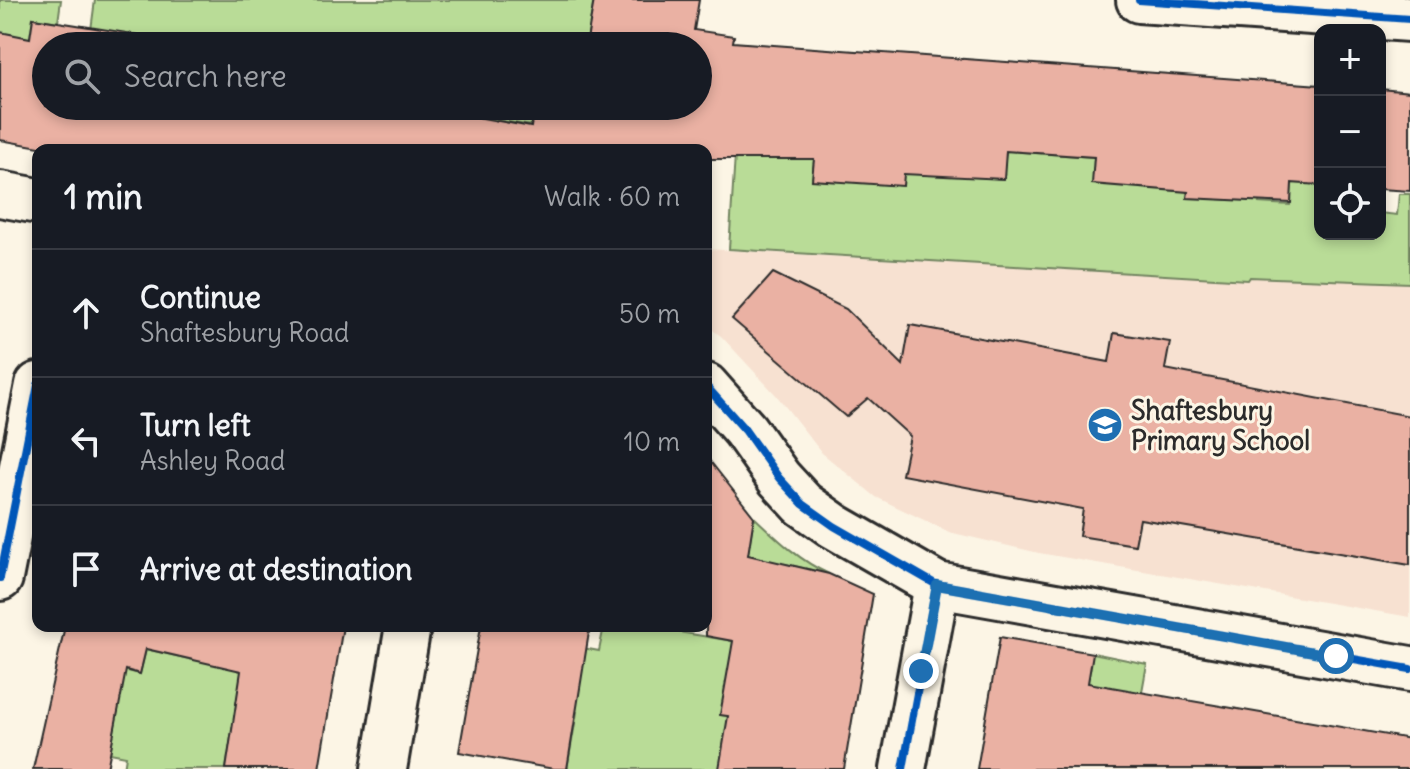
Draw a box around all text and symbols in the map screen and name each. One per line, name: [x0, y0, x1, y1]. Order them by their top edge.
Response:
map controls: [1314, 24, 1386, 240]
button: +: [1314, 24, 1386, 96]
search box: [32, 32, 712, 120]
icon: search: [60, 54, 104, 98]
text: Search here: [124, 57, 287, 95]
button: −: [1314, 96, 1386, 168]
button: locate: [1314, 168, 1386, 240]
text: 1 min: [64, 175, 143, 218]
text: Walk · 60 m: [544, 180, 680, 213]
text: Continue: [140, 278, 261, 316]
icon: ahead: [64, 291, 108, 335]
text: 50 m: [619, 297, 680, 330]
text: Shaftesbury Road: [140, 316, 349, 349]
place label: Shaftesbury Primary School: [1131, 394, 1310, 457]
text: Turn left: [140, 406, 251, 444]
school or university icon: Shaftesbury Primary School: [1086, 406, 1124, 444]
icon: left: [64, 419, 108, 463]
text: 10 m: [624, 425, 680, 458]
text: Ashley Road: [140, 444, 285, 477]
icon: arrive: [64, 547, 108, 591]
text: Arrive at destination: [140, 550, 412, 588]
route start: [1318, 638, 1354, 674]
route end: [903, 653, 939, 689]

